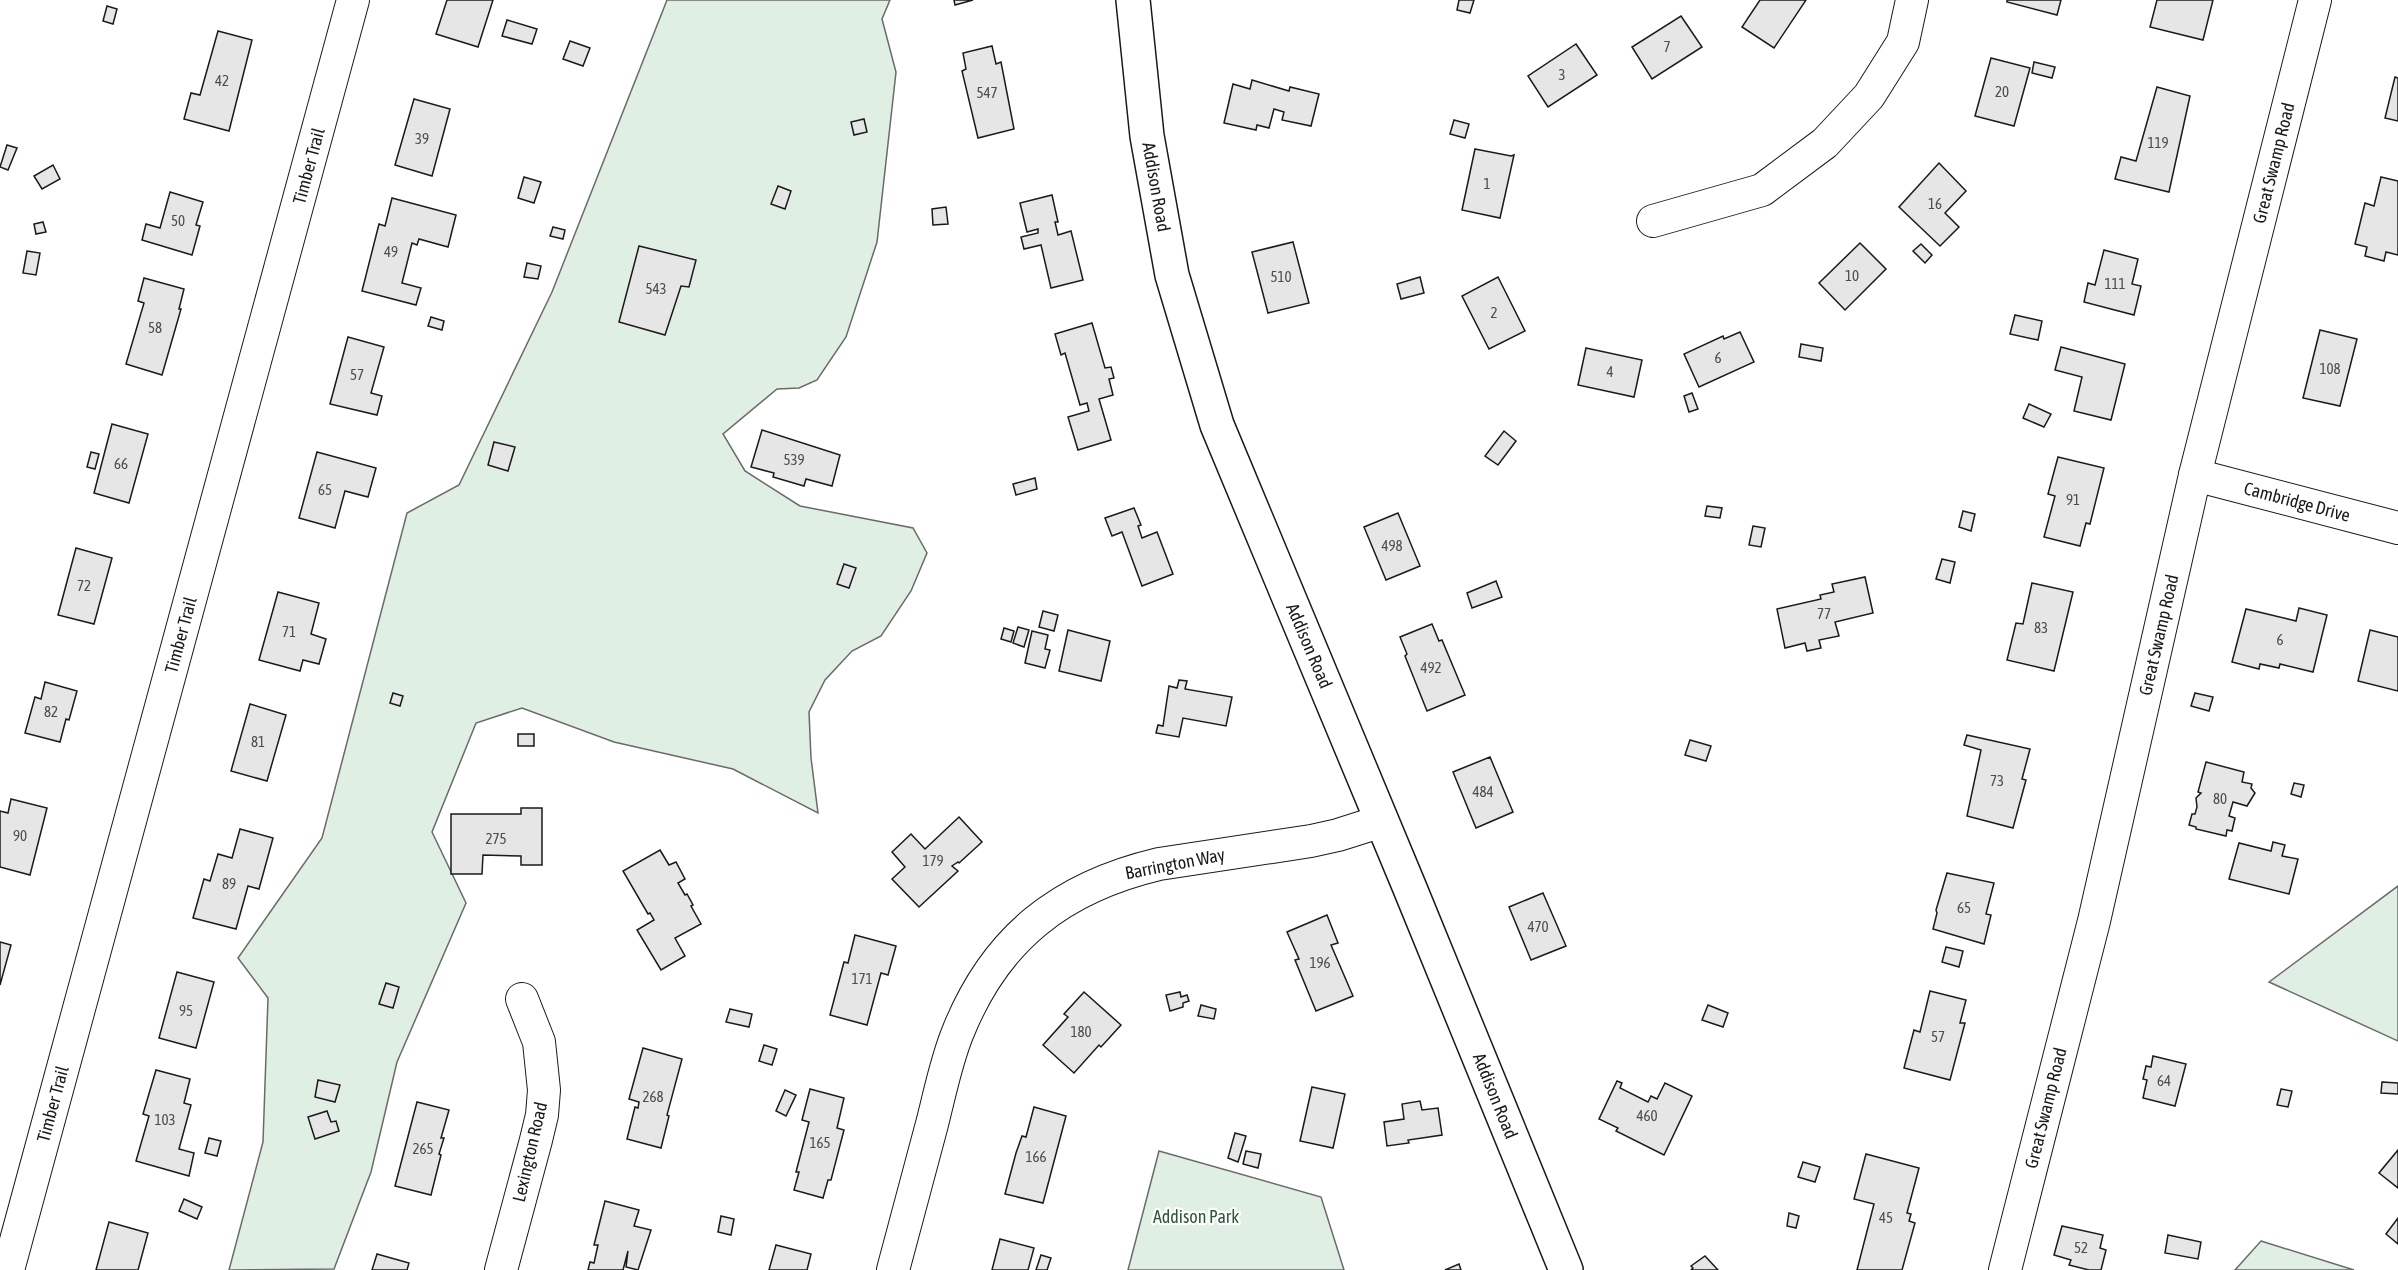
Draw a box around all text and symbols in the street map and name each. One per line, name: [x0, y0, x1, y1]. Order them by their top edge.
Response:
house number: 7: [1663, 38, 1671, 55]
house number: 3: [1558, 66, 1566, 83]
house number: 42: [215, 72, 229, 89]
house number: 20: [1995, 83, 2009, 100]
house number: 547: [976, 84, 998, 101]
street label: Great Swamp Road: [2248, 100, 2299, 225]
street label: Timber Trail: [288, 125, 329, 206]
house number: 39: [415, 130, 429, 147]
house number: 119: [2147, 134, 2169, 151]
street label: Addison Road: [1138, 141, 1175, 233]
house number: 1: [1483, 175, 1491, 192]
house number: 16: [1928, 195, 1942, 212]
house number: 50: [171, 212, 185, 229]
house number: 49: [384, 243, 398, 260]
house number: 10: [1845, 267, 1859, 284]
house number: 510: [1270, 268, 1292, 285]
house number: 111: [2104, 275, 2126, 292]
house number: 543: [645, 280, 667, 297]
house number: 2: [1490, 304, 1498, 321]
house number: 58: [148, 319, 162, 336]
house number: 6: [1714, 349, 1722, 366]
house number: 108: [2319, 360, 2341, 377]
house number: 4: [1606, 363, 1614, 380]
house number: 57: [350, 366, 364, 383]
house number: 539: [783, 451, 805, 468]
house number: 66: [114, 455, 128, 472]
street label: Cambridge Drive: [2242, 477, 2352, 526]
house number: 65: [318, 481, 332, 498]
house number: 91: [2066, 491, 2080, 508]
house number: 498: [1381, 537, 1403, 554]
street label: Great Swamp Road: [2134, 572, 2183, 698]
house number: 72: [77, 577, 91, 594]
street label: Timber Trail: [160, 594, 201, 675]
street label: Addison Road: [1282, 600, 1337, 692]
house number: 77: [1817, 605, 1831, 622]
house number: 83: [2034, 619, 2048, 636]
house number: 71: [282, 623, 296, 640]
house number: 6: [2276, 631, 2284, 648]
house number: 492: [1420, 659, 1442, 676]
house number: 82: [44, 703, 58, 720]
house number: 81: [251, 733, 265, 750]
house number: 73: [1990, 772, 2004, 789]
house number: 484: [1472, 783, 1494, 800]
house number: 80: [2213, 790, 2227, 807]
house number: 90: [13, 827, 27, 844]
house number: 275: [485, 830, 507, 847]
street label: Barrington Way: [1123, 844, 1227, 883]
house number: 179: [922, 852, 944, 869]
house number: 89: [222, 875, 236, 892]
house number: 65: [1957, 899, 1971, 916]
house number: 470: [1527, 918, 1549, 935]
house number: 196: [1309, 954, 1331, 971]
house number: 171: [851, 970, 873, 987]
house number: 95: [179, 1002, 193, 1019]
house number: 180: [1070, 1023, 1092, 1040]
house number: 57: [1931, 1028, 1945, 1045]
street label: Great Swamp Road: [2020, 1045, 2071, 1170]
street label: Addison Road: [1469, 1050, 1522, 1142]
street label: Timber Trail: [32, 1063, 73, 1144]
house number: 64: [2157, 1072, 2171, 1089]
house number: 268: [642, 1088, 664, 1105]
street label: Lexington Road: [508, 1100, 551, 1204]
house number: 460: [1636, 1107, 1658, 1124]
house number: 103: [154, 1111, 176, 1128]
house number: 165: [809, 1134, 831, 1151]
house number: 265: [412, 1140, 434, 1157]
house number: 166: [1025, 1148, 1047, 1165]
park label: Addison Park: [1153, 1206, 1239, 1227]
house number: 45: [1879, 1209, 1893, 1226]
house number: 52: [2074, 1239, 2088, 1256]

